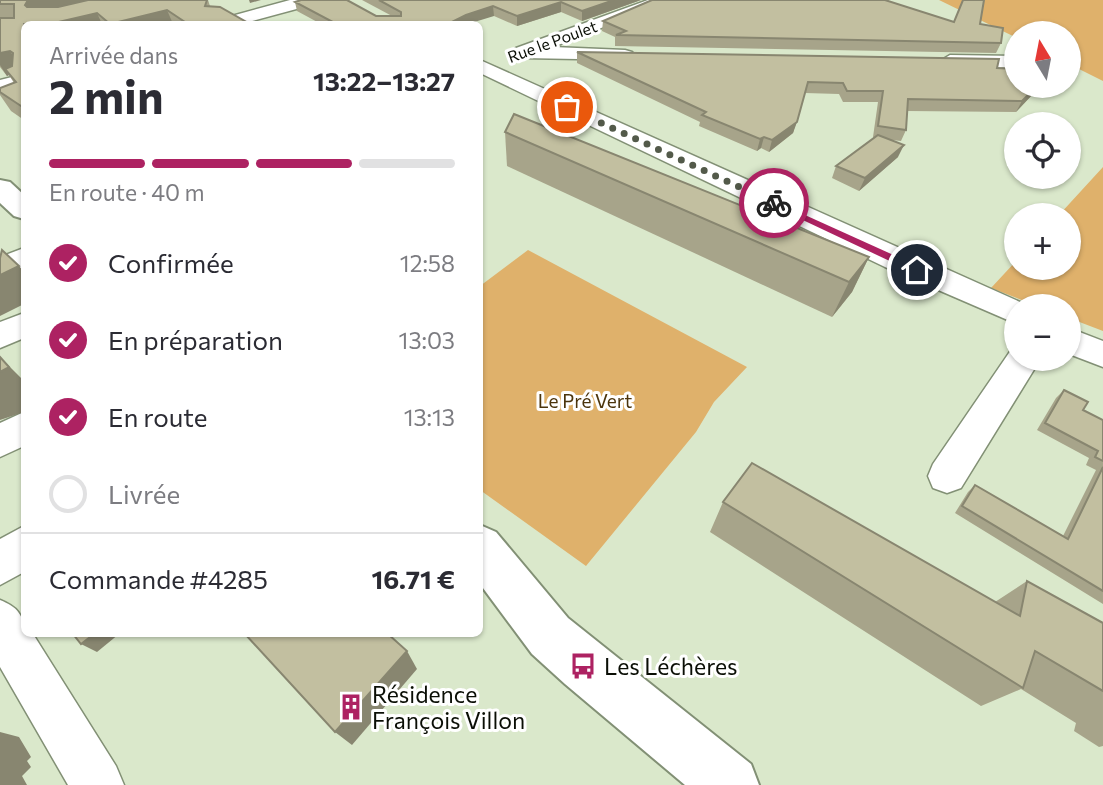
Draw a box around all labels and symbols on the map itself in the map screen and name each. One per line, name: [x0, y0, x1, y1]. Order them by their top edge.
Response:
street label: Rue le Poulet: [505, 16, 600, 66]
north arrow: [1004, 21, 1082, 98]
pin: [537, 77, 597, 137]
courier: [739, 168, 809, 238]
pin: [887, 240, 947, 300]
park label: Le Pré Vert: [538, 389, 632, 412]
bus stop icon: Les Léchères: [568, 651, 598, 681]
place label: Les Léchères: [604, 652, 738, 680]
place label: Résidence François Villon: [372, 680, 525, 734]
building icon: Résidence François Villon: [336, 692, 366, 722]

